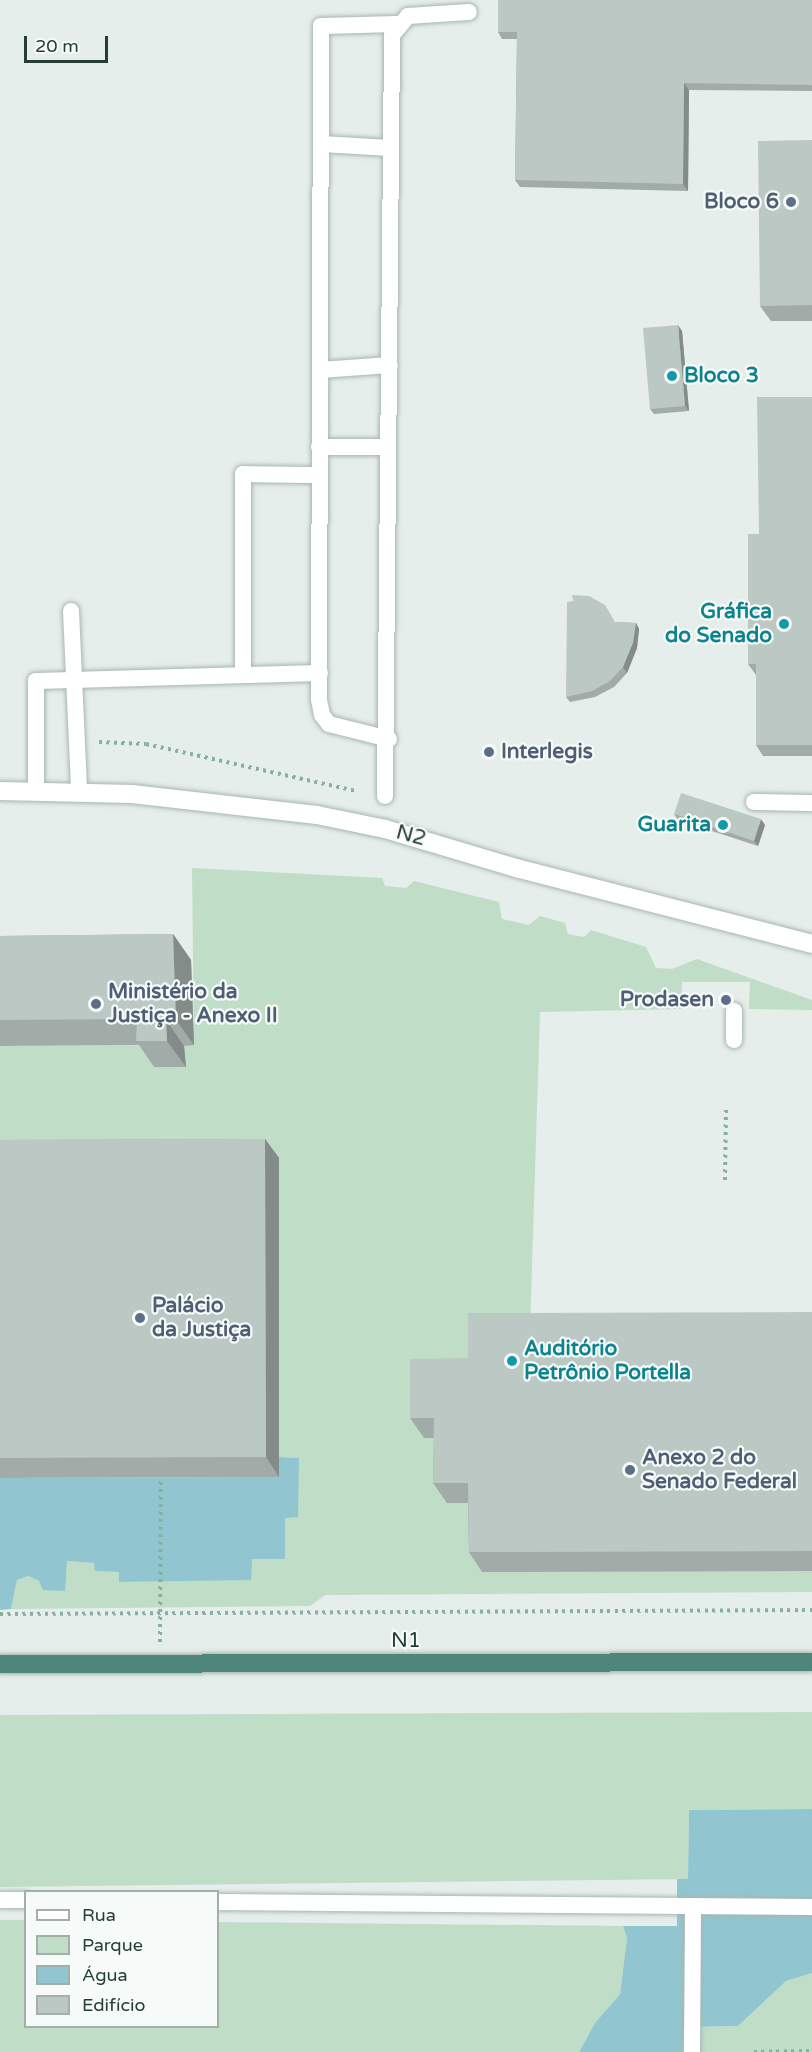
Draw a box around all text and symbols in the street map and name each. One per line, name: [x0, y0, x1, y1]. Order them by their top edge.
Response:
scale bar: [27, 24, 111, 62]
text: 20 m: [35, 35, 79, 57]
place label: Bloco 6: [704, 189, 779, 215]
marker: Bloco 6: [784, 195, 798, 209]
place label: Bloco 3: [684, 363, 759, 389]
marker: Bloco 3: [665, 369, 679, 383]
place label: Gráfica do Senado: [665, 599, 772, 649]
marker: Gráfica do Senado: [777, 617, 791, 631]
place label: Interlegis: [501, 739, 593, 765]
marker: Interlegis: [482, 745, 496, 759]
place label: Guarita: [637, 812, 711, 838]
marker: Guarita: [716, 818, 730, 832]
street label: N2: [393, 820, 429, 852]
place label: Ministério da Justiça - Anexo II: [108, 979, 278, 1029]
place label: Prodasen: [620, 987, 714, 1013]
marker: Prodasen: [719, 993, 733, 1007]
marker: Ministério da Justiça - Anexo II: [89, 997, 103, 1011]
place label: Palácio da Justiça: [152, 1293, 251, 1343]
marker: Palácio da Justiça: [133, 1311, 147, 1325]
place label: Auditório Petrônio Portella: [524, 1336, 691, 1386]
marker: Auditório Petrônio Portella: [505, 1354, 519, 1368]
place label: Anexo 2 do Senado Federal: [642, 1445, 797, 1495]
marker: Anexo 2 do Senado Federal: [623, 1463, 637, 1477]
street label: N1: [391, 1628, 421, 1654]
legend: [24, 1890, 219, 2028]
text: Rua: [82, 1904, 116, 1926]
text: Parque: [82, 1934, 143, 1956]
text: Água: [82, 1964, 128, 1986]
text: Edifício: [82, 1994, 145, 2016]

